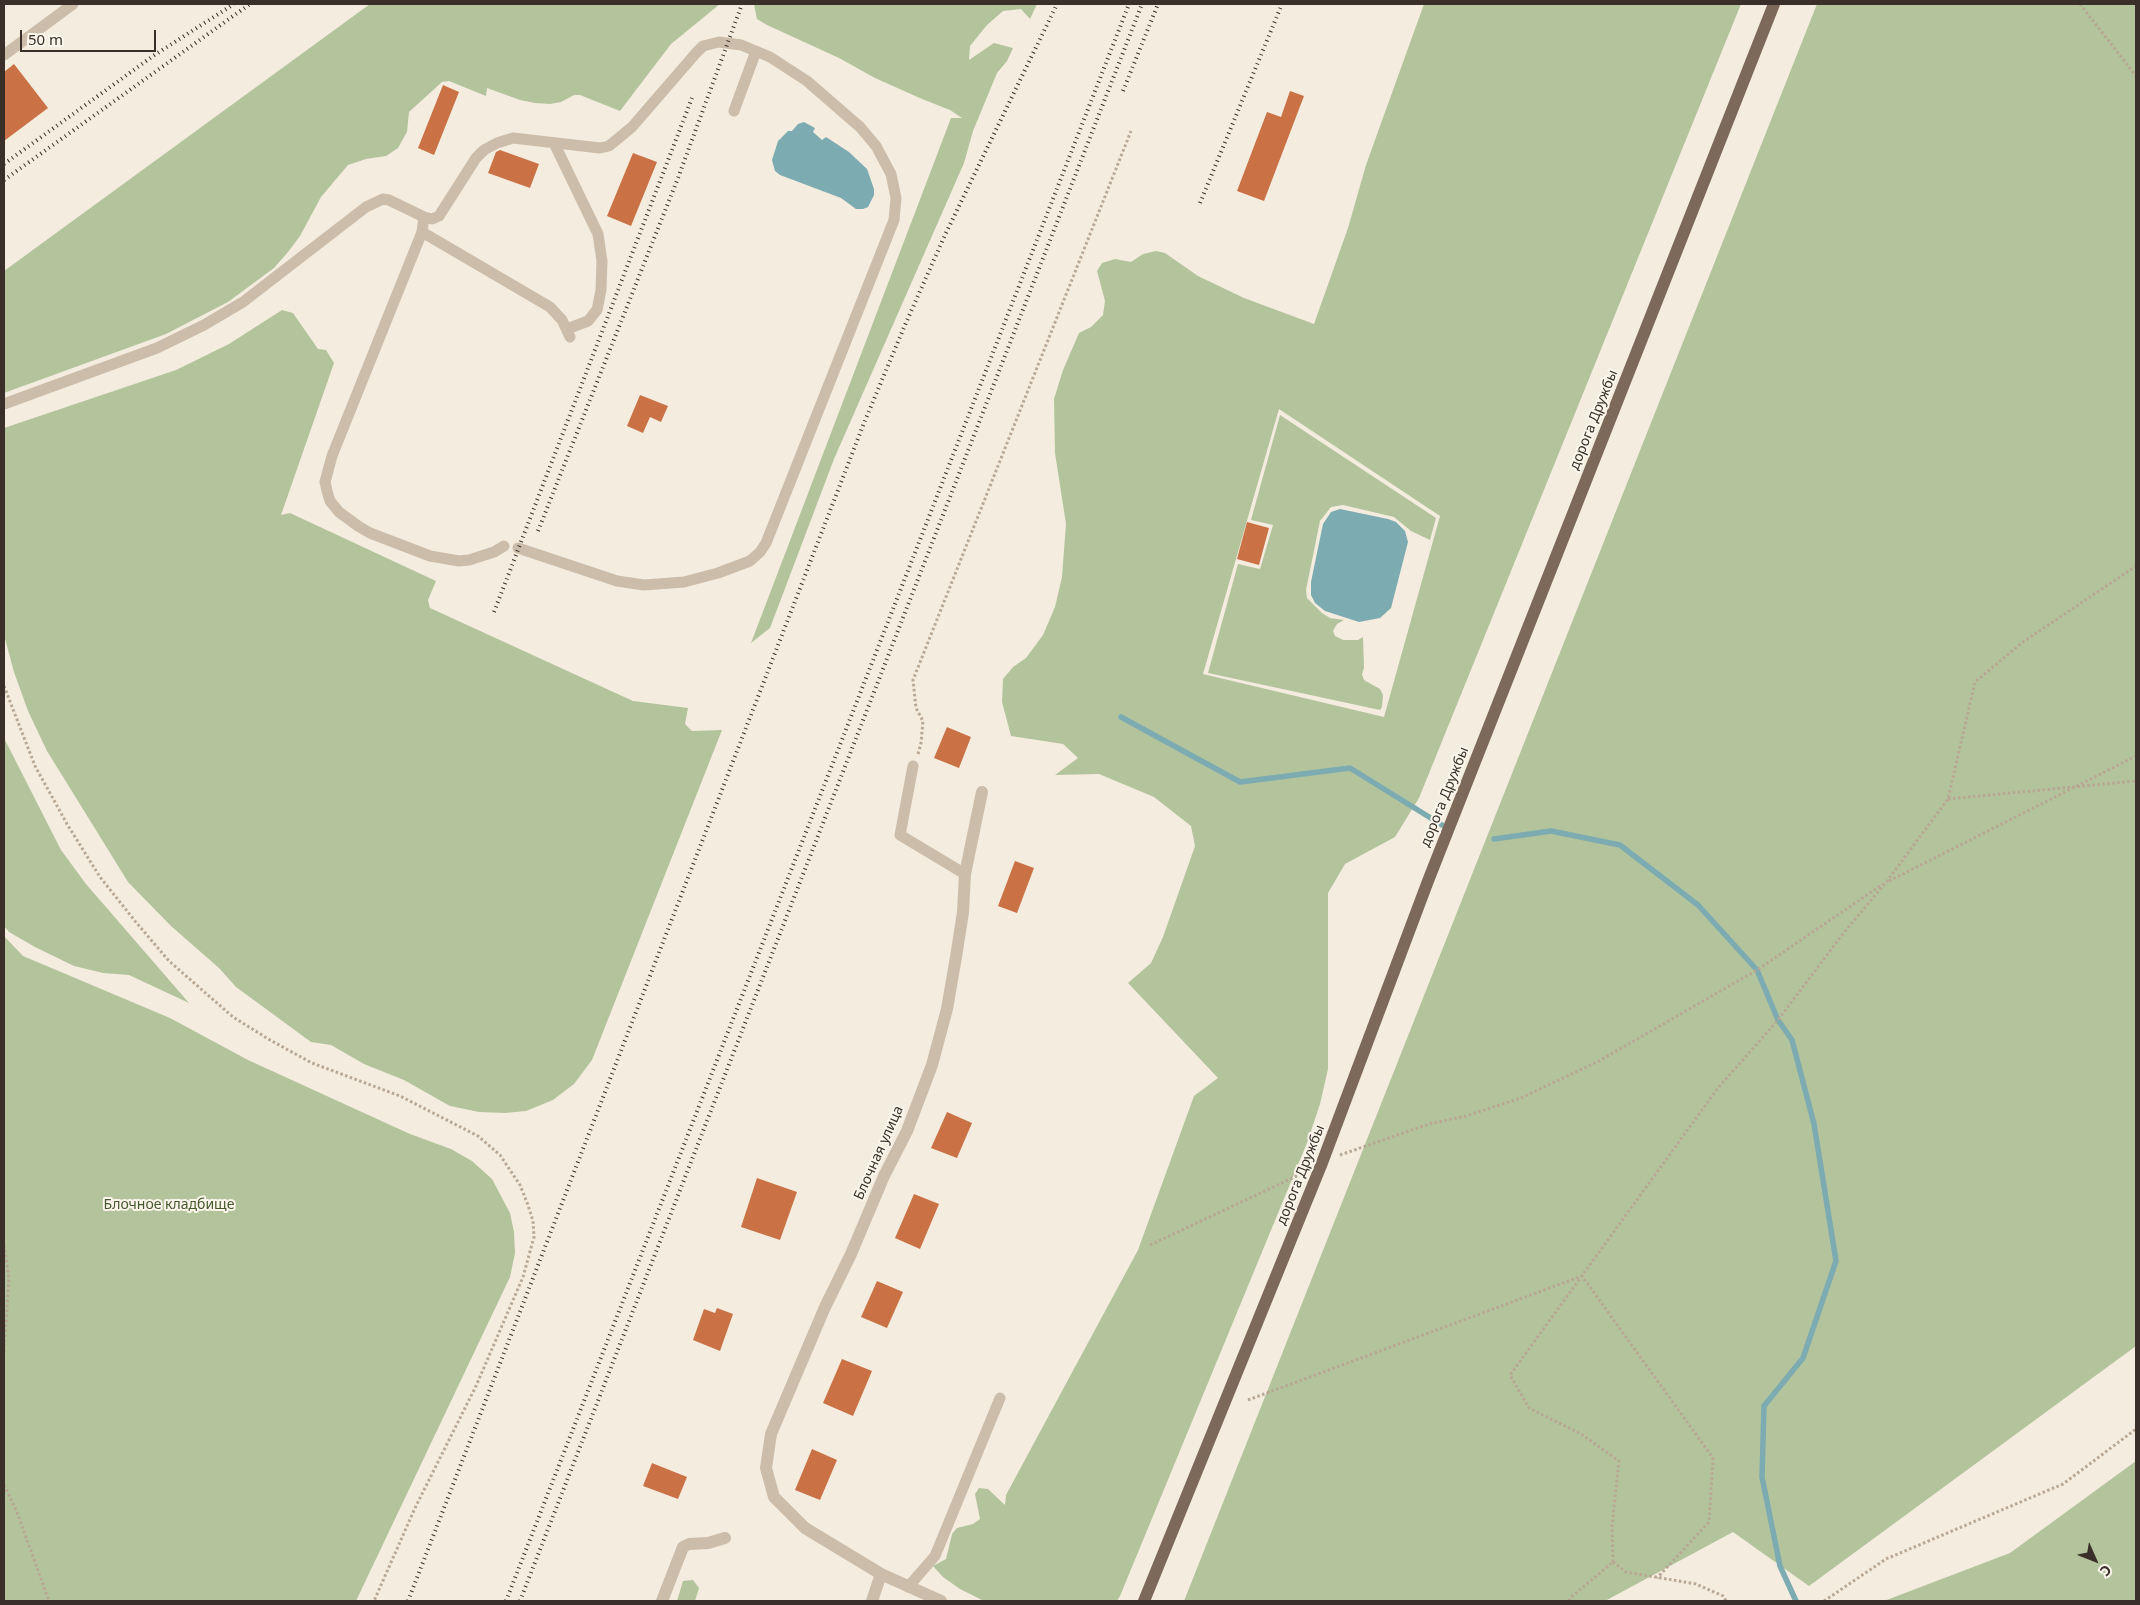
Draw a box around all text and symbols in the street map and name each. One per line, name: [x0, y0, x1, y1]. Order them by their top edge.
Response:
scale bar: [22, 20, 159, 52]
text: 50 m: [28, 29, 63, 49]
street label: дорога Дружбы: [1566, 368, 1622, 472]
street label: дорога Дружбы: [1417, 745, 1473, 849]
street label: Блочная улица: [851, 1103, 907, 1203]
street label: дорога Дружбы: [1273, 1123, 1329, 1227]
park label: Блочное кладбище: [104, 1197, 234, 1213]
north arrow: [2070, 1535, 2120, 1585]
text: С: [2096, 1561, 2116, 1581]

